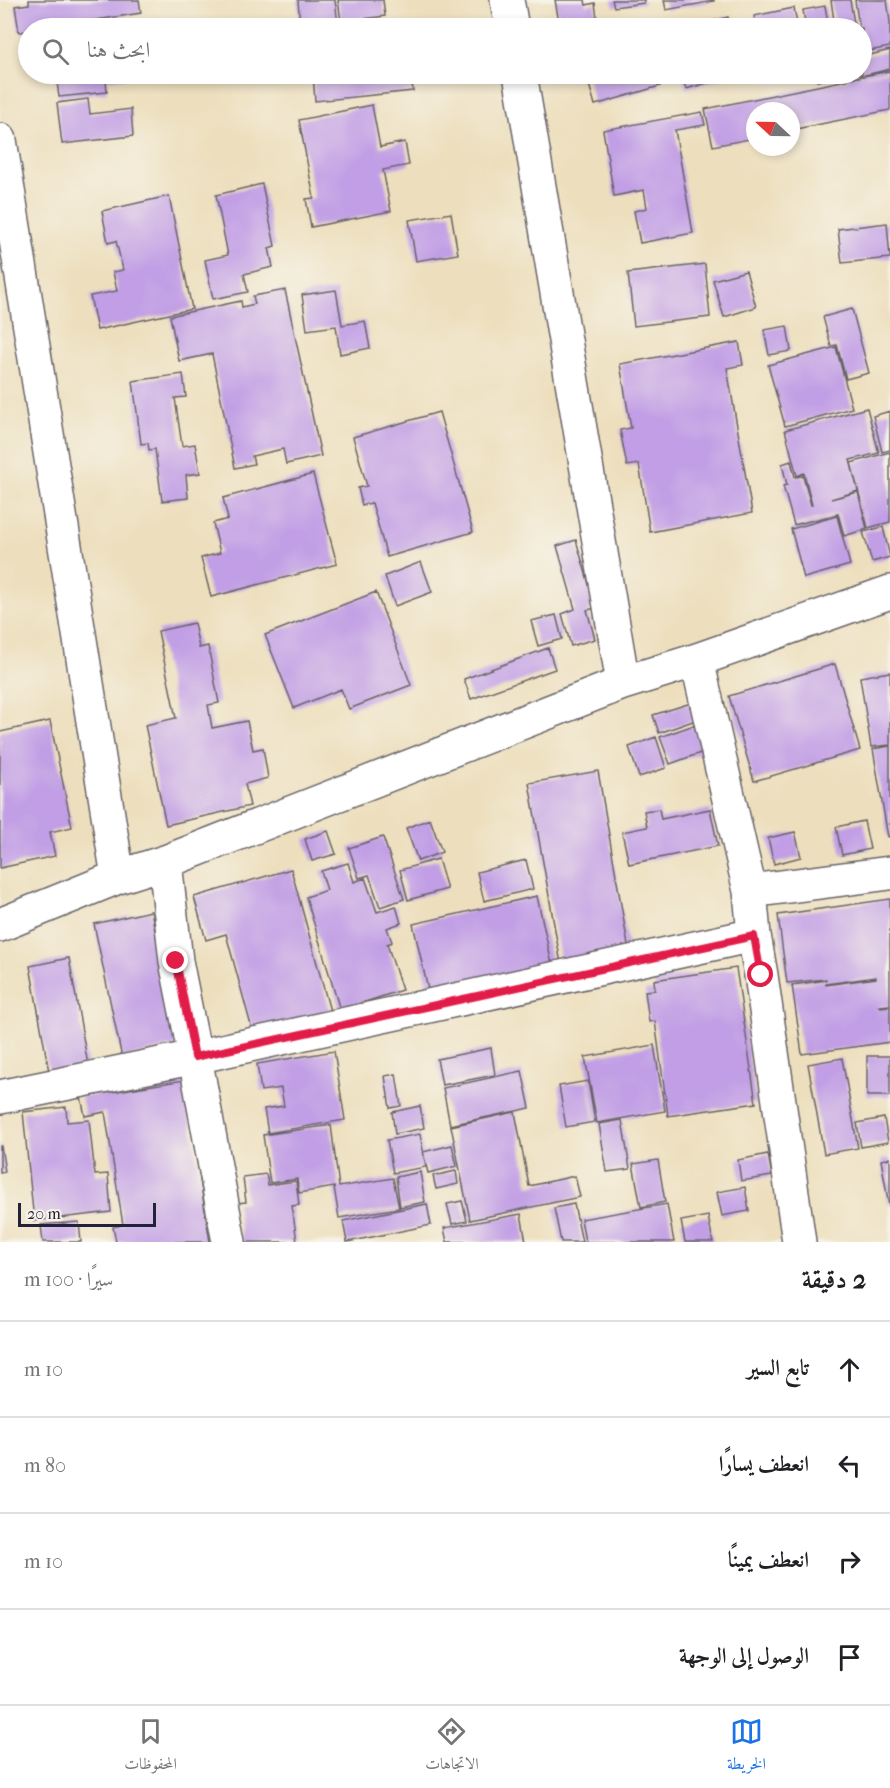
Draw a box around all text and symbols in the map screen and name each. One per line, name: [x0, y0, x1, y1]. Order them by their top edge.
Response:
search box: [18, 18, 872, 84]
icon: search: [39, 35, 72, 68]
text: ابحث هنا: [87, 37, 150, 63]
north arrow: [746, 102, 800, 156]
route end: [162, 947, 188, 973]
route start: [747, 961, 773, 987]
scale bar: [18, 1200, 156, 1228]
text: 20 m: [27, 1204, 61, 1223]
text: 2 دقيقة: [802, 1264, 866, 1295]
text: سيرًا · 100 m: [24, 1268, 113, 1291]
icon: ahead: [833, 1353, 866, 1386]
text: تابع السير: [747, 1355, 809, 1381]
text: 10 m: [24, 1358, 63, 1381]
icon: left: [833, 1449, 866, 1482]
text: انعطف يسارًا: [719, 1451, 809, 1477]
text: 80 m: [24, 1454, 66, 1477]
icon: right: [833, 1545, 866, 1578]
text: انعطف يمينًا: [728, 1547, 809, 1573]
text: 10 m: [24, 1550, 63, 1573]
icon: arrive: [833, 1641, 866, 1674]
text: الوصول إلى الوجهة: [679, 1643, 809, 1669]
tab: المحفوظات: [124, 1715, 177, 1779]
tab: الاتجاهات: [425, 1715, 479, 1779]
tab: الخريطة: [727, 1715, 766, 1779]

